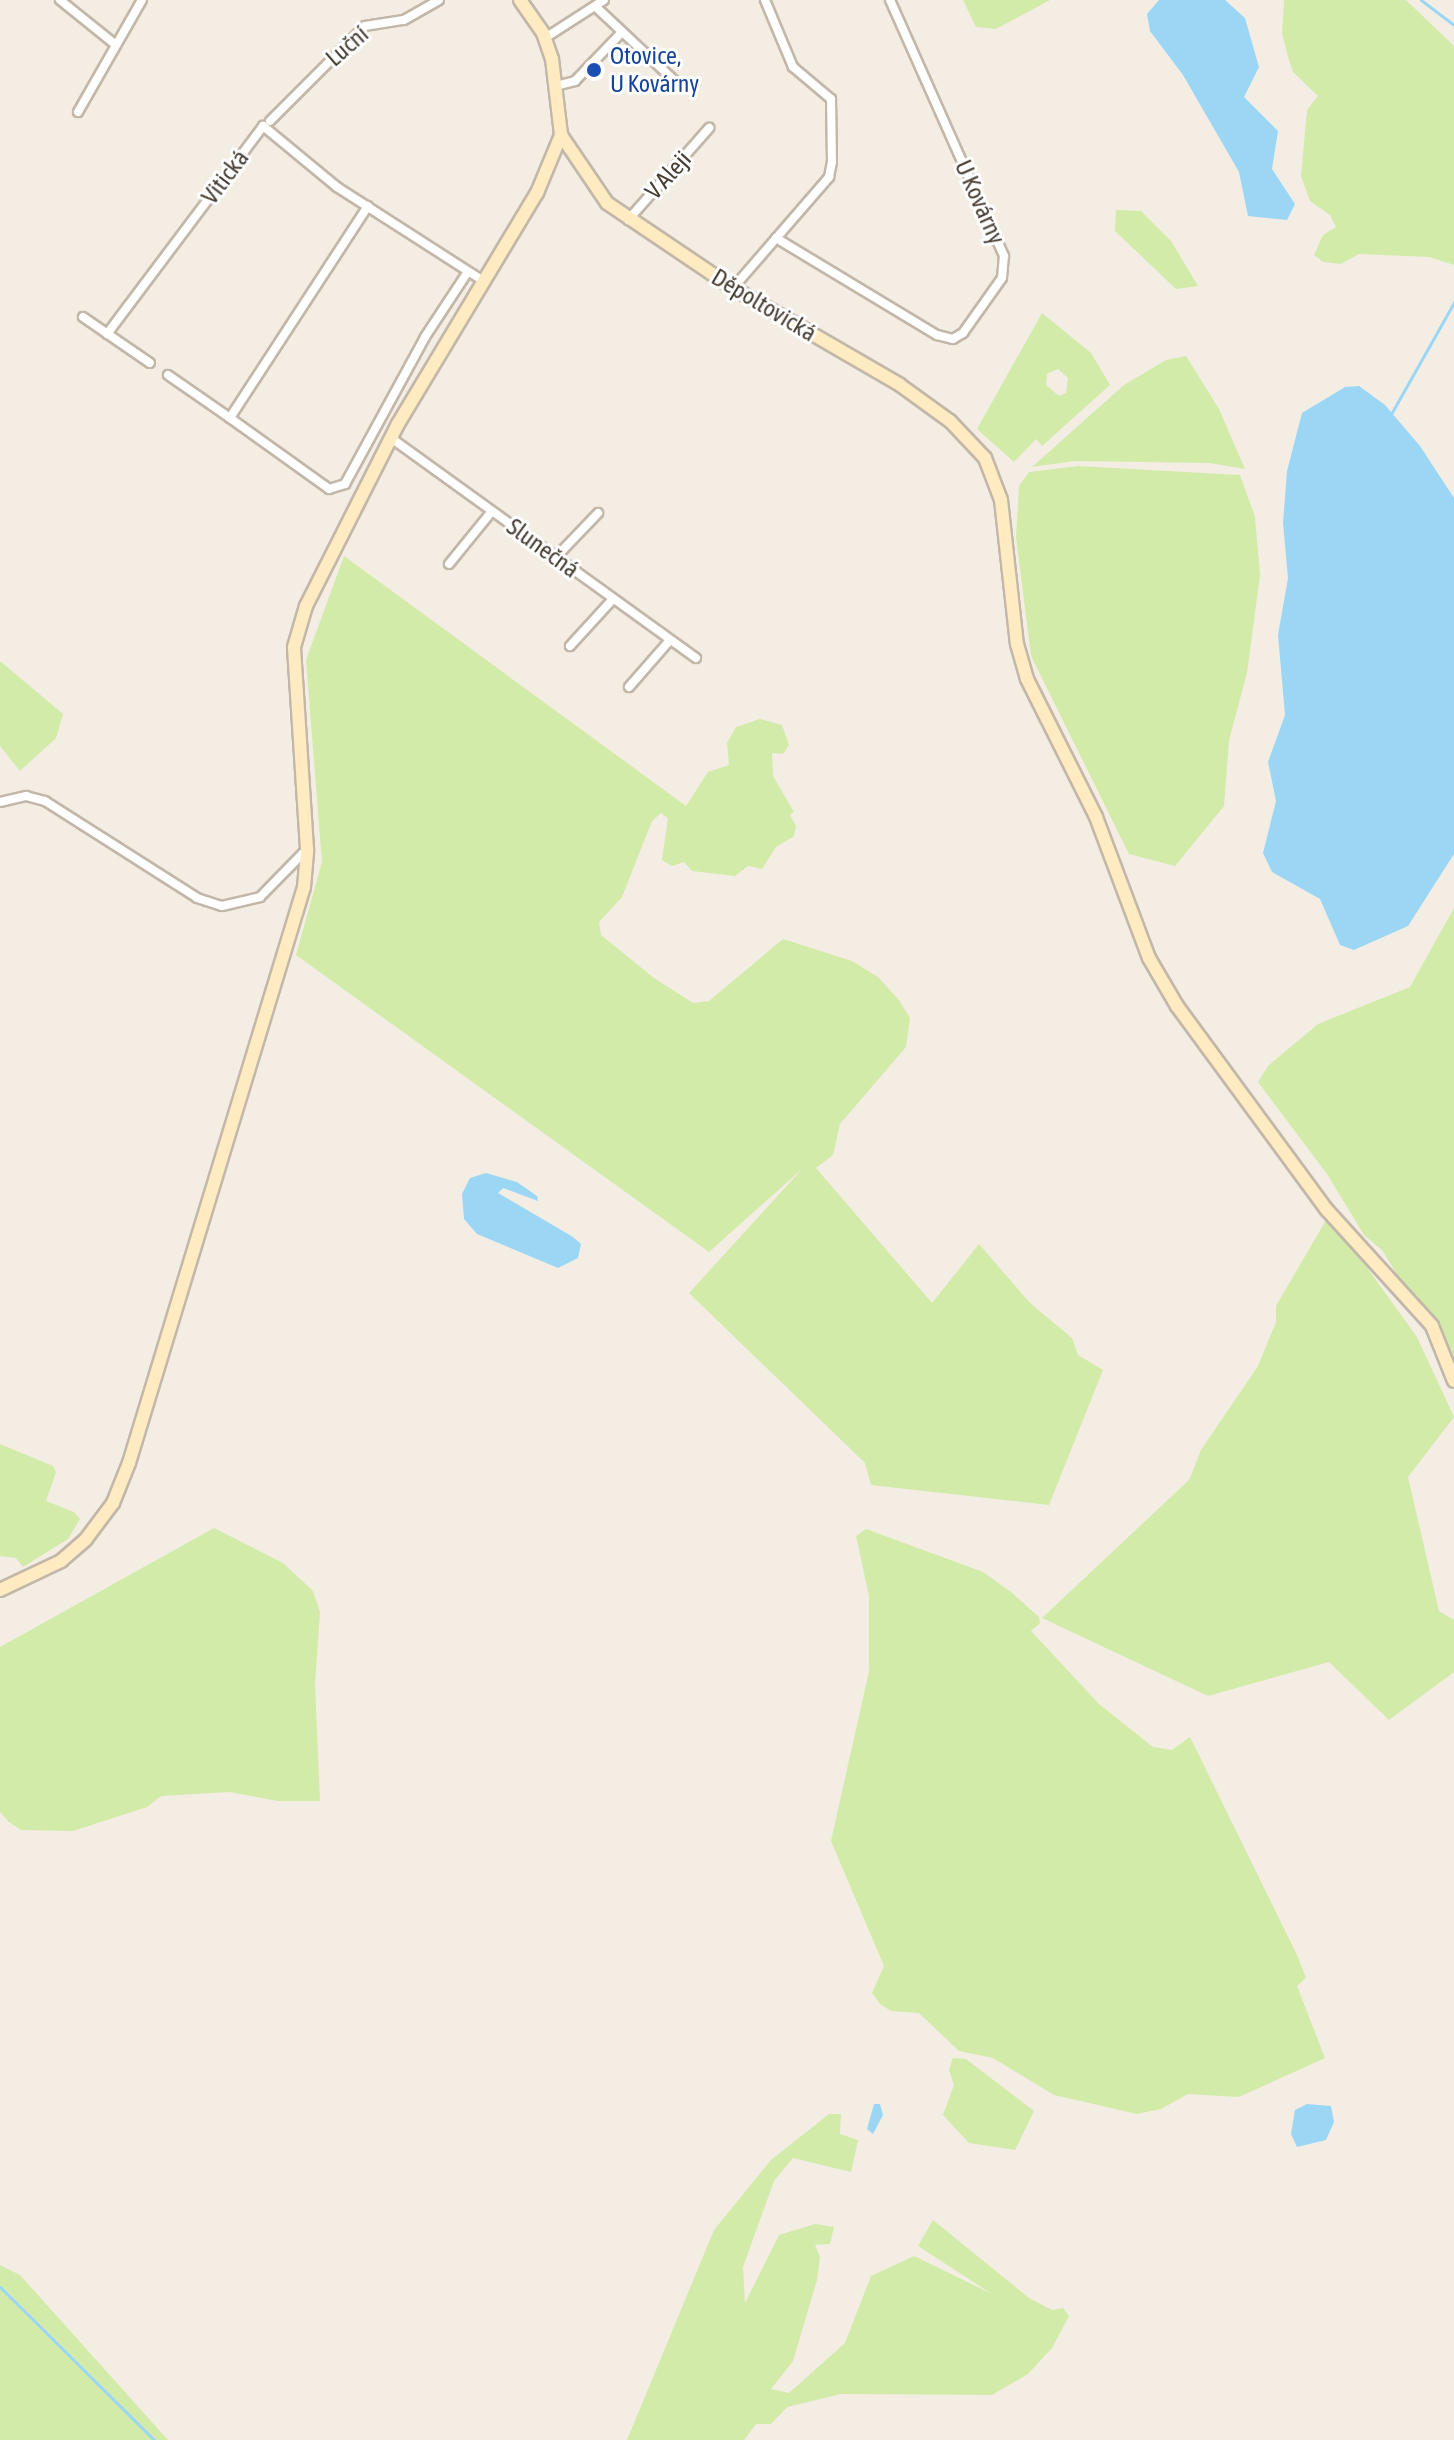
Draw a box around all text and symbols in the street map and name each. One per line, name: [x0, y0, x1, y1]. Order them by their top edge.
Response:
street label: Luční: [320, 20, 374, 72]
place label: Otovice, U Kovárny: [610, 42, 699, 98]
marker: Otovice, U Kovárny: [585, 61, 603, 79]
street label: Vitická: [195, 144, 255, 210]
street label: V Aleji: [639, 145, 697, 205]
street label: U Kovárny: [949, 155, 1011, 249]
street label: Děpoltovická: [706, 263, 822, 347]
street label: Slunečná: [501, 512, 585, 584]

